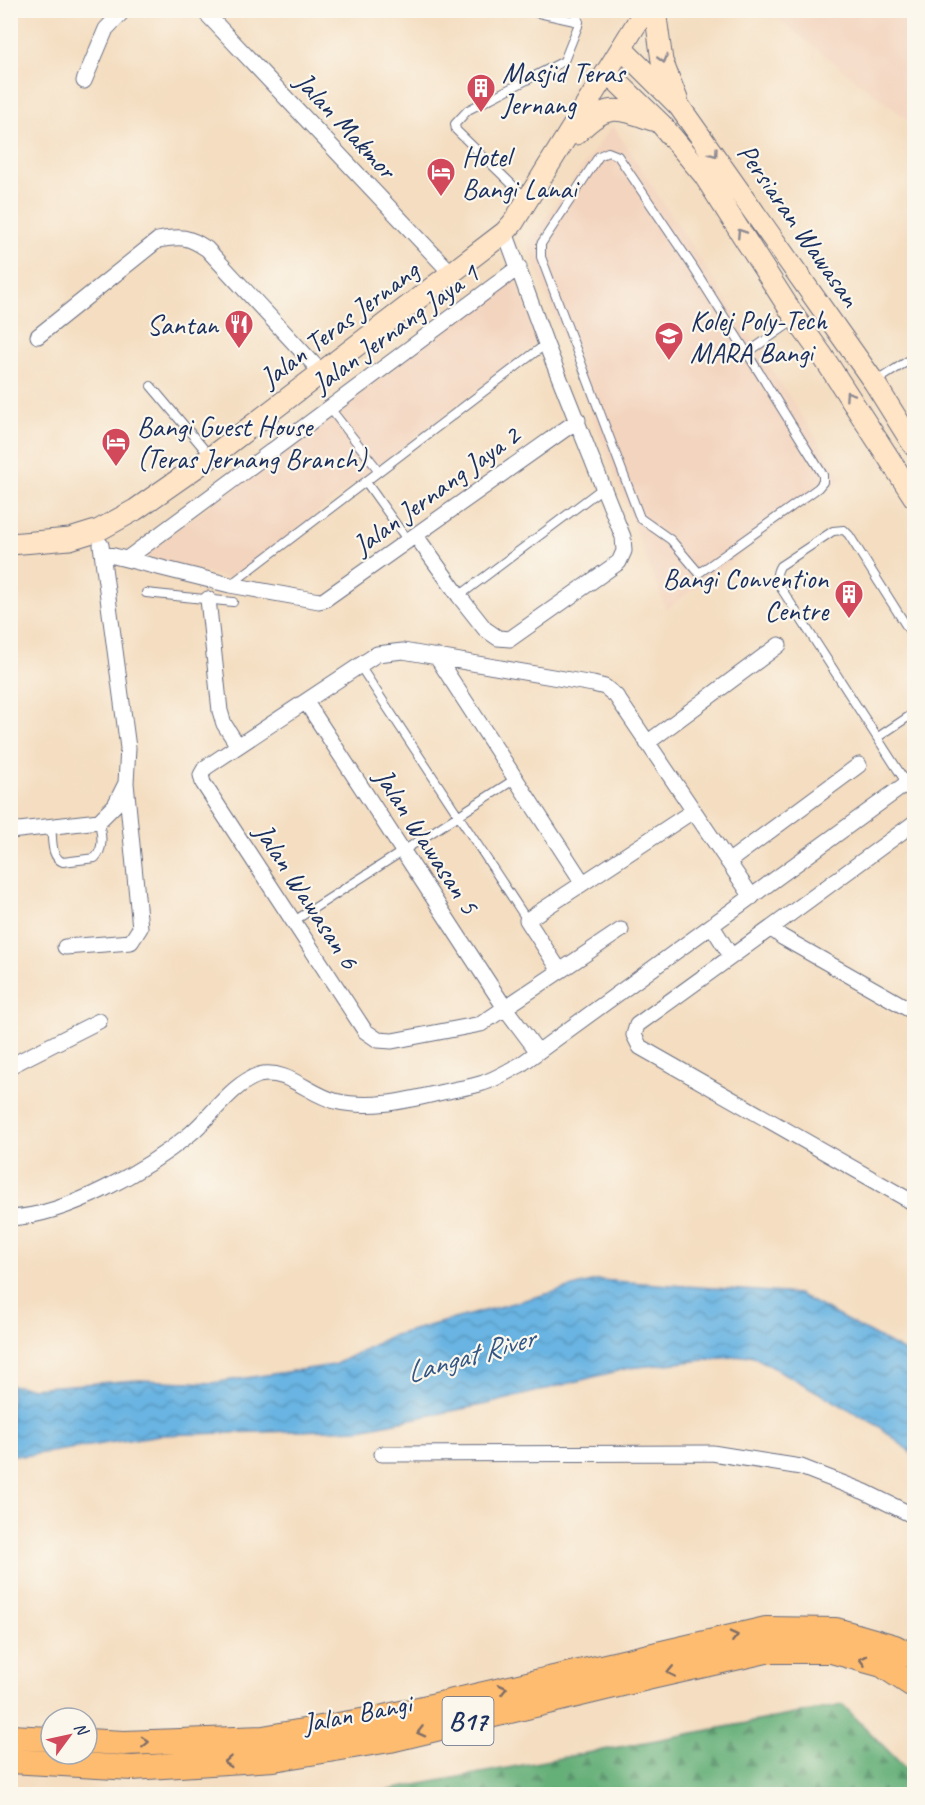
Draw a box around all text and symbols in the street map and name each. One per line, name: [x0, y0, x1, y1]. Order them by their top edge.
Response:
one-way arrow: [656, 53, 668, 64]
place label: Masjid Teras Jernang: [500, 55, 627, 122]
street label: Jalan Makmor: [286, 63, 406, 187]
building icon: Masjid Teras Jernang: [465, 72, 497, 114]
street label: Persiaran Wawasan: [730, 137, 869, 315]
place label: Hotel Bangi Lanai: [462, 139, 581, 206]
one-way arrow: [706, 146, 717, 157]
hotel icon: Hotel Bangi Lanai: [425, 156, 457, 198]
one-way arrow: [736, 229, 748, 239]
street label: Jalan Teras Jernang: [251, 252, 427, 396]
street label: Jalan Jernang Jaya 1: [303, 255, 486, 402]
place label: Kolej Poly-Tech MARA Bangi: [690, 303, 828, 370]
place label: Santan: [147, 307, 219, 342]
restaurant icon: Santan: [223, 308, 255, 350]
school or university icon: Kolej Poly-Tech MARA Bangi: [653, 320, 685, 362]
one-way arrow: [845, 391, 856, 402]
place label: Bangi Guest House (Teras Jernang Branch): [137, 409, 368, 476]
street label: Jalan Jernang Jaya 2: [344, 416, 528, 564]
hotel icon: Bangi Guest House (Teras Jernang Branch): [100, 426, 132, 468]
place label: Bangi Convention Centre: [663, 561, 830, 628]
building icon: Bangi Convention Centre: [833, 578, 865, 620]
street label: Jalan Wawasan 5: [366, 760, 488, 922]
street label: Jalan Wawasan 6: [246, 815, 368, 977]
water label: Langat River: [402, 1317, 542, 1391]
one-way arrow: [729, 1631, 739, 1644]
one-way arrow: [858, 1655, 869, 1667]
one-way arrow: [667, 1665, 677, 1678]
one-way arrow: [498, 1684, 508, 1697]
street label: Jalan Bangi: [298, 1685, 418, 1741]
road number: B17: [442, 1697, 494, 1745]
north arrow: [39, 1706, 99, 1766]
text: N: [70, 1719, 94, 1741]
one-way arrow: [416, 1725, 426, 1738]
one-way arrow: [141, 1736, 150, 1749]
one-way arrow: [224, 1756, 233, 1769]

